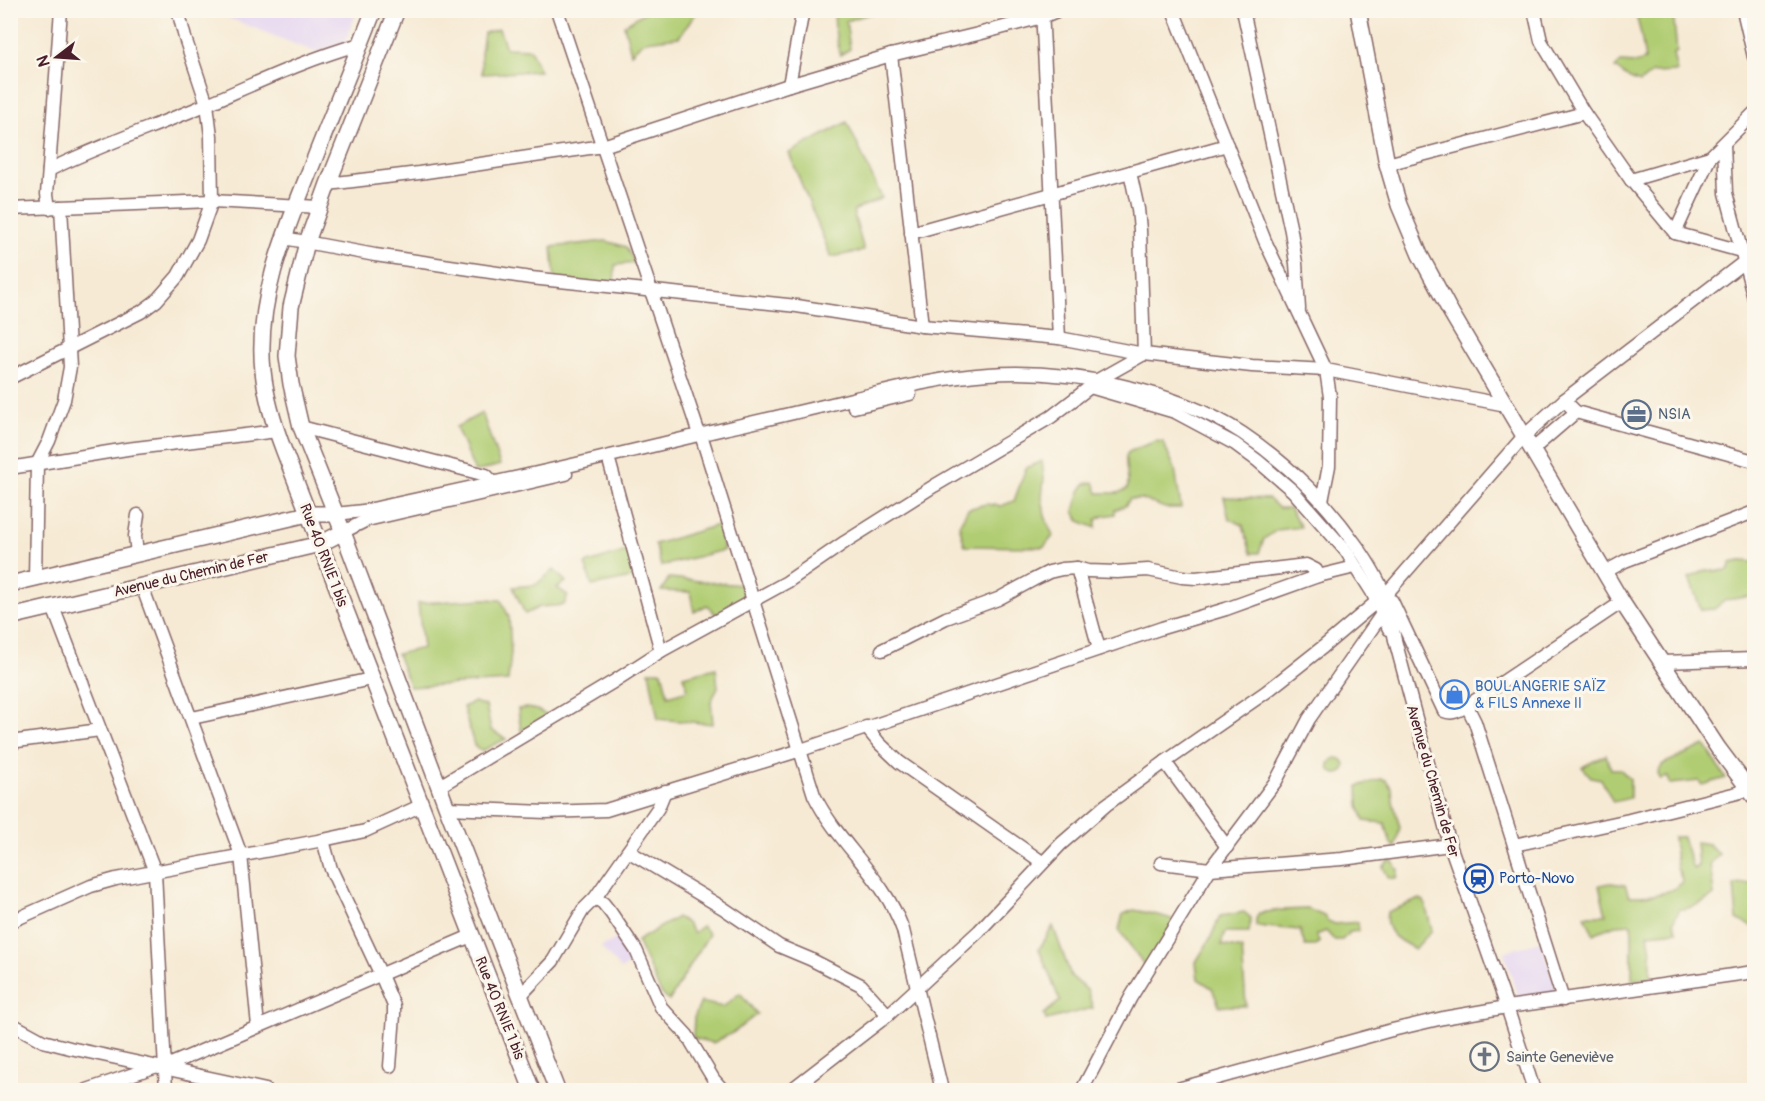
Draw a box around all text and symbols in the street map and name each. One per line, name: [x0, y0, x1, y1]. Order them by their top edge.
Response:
north arrow: [27, 27, 87, 87]
text: N: [32, 53, 55, 69]
office icon: NSIA: [1621, 398, 1653, 430]
place label: NSIA: [1658, 405, 1691, 424]
street label: Rue 40 RNIE 1 bis: [295, 501, 352, 610]
street label: Avenue du Chemin de Fer: [112, 547, 271, 602]
place label: BOULANGERIE SAÏZ & FILS Annexe II: [1475, 677, 1606, 713]
shop icon: BOULANGERIE SAÏZ & FILS Annexe II: [1438, 679, 1470, 711]
street label: Avenue du Chemin de Fer: [1402, 703, 1464, 860]
station icon: Porto-Novo: [1462, 862, 1494, 894]
place label: Porto-Novo: [1499, 869, 1574, 888]
street label: Rue 40 RNIE 1 bis: [470, 954, 529, 1063]
church icon: Sainte Geneviève: [1469, 1041, 1501, 1073]
place label: Sainte Geneviève: [1506, 1048, 1614, 1067]

